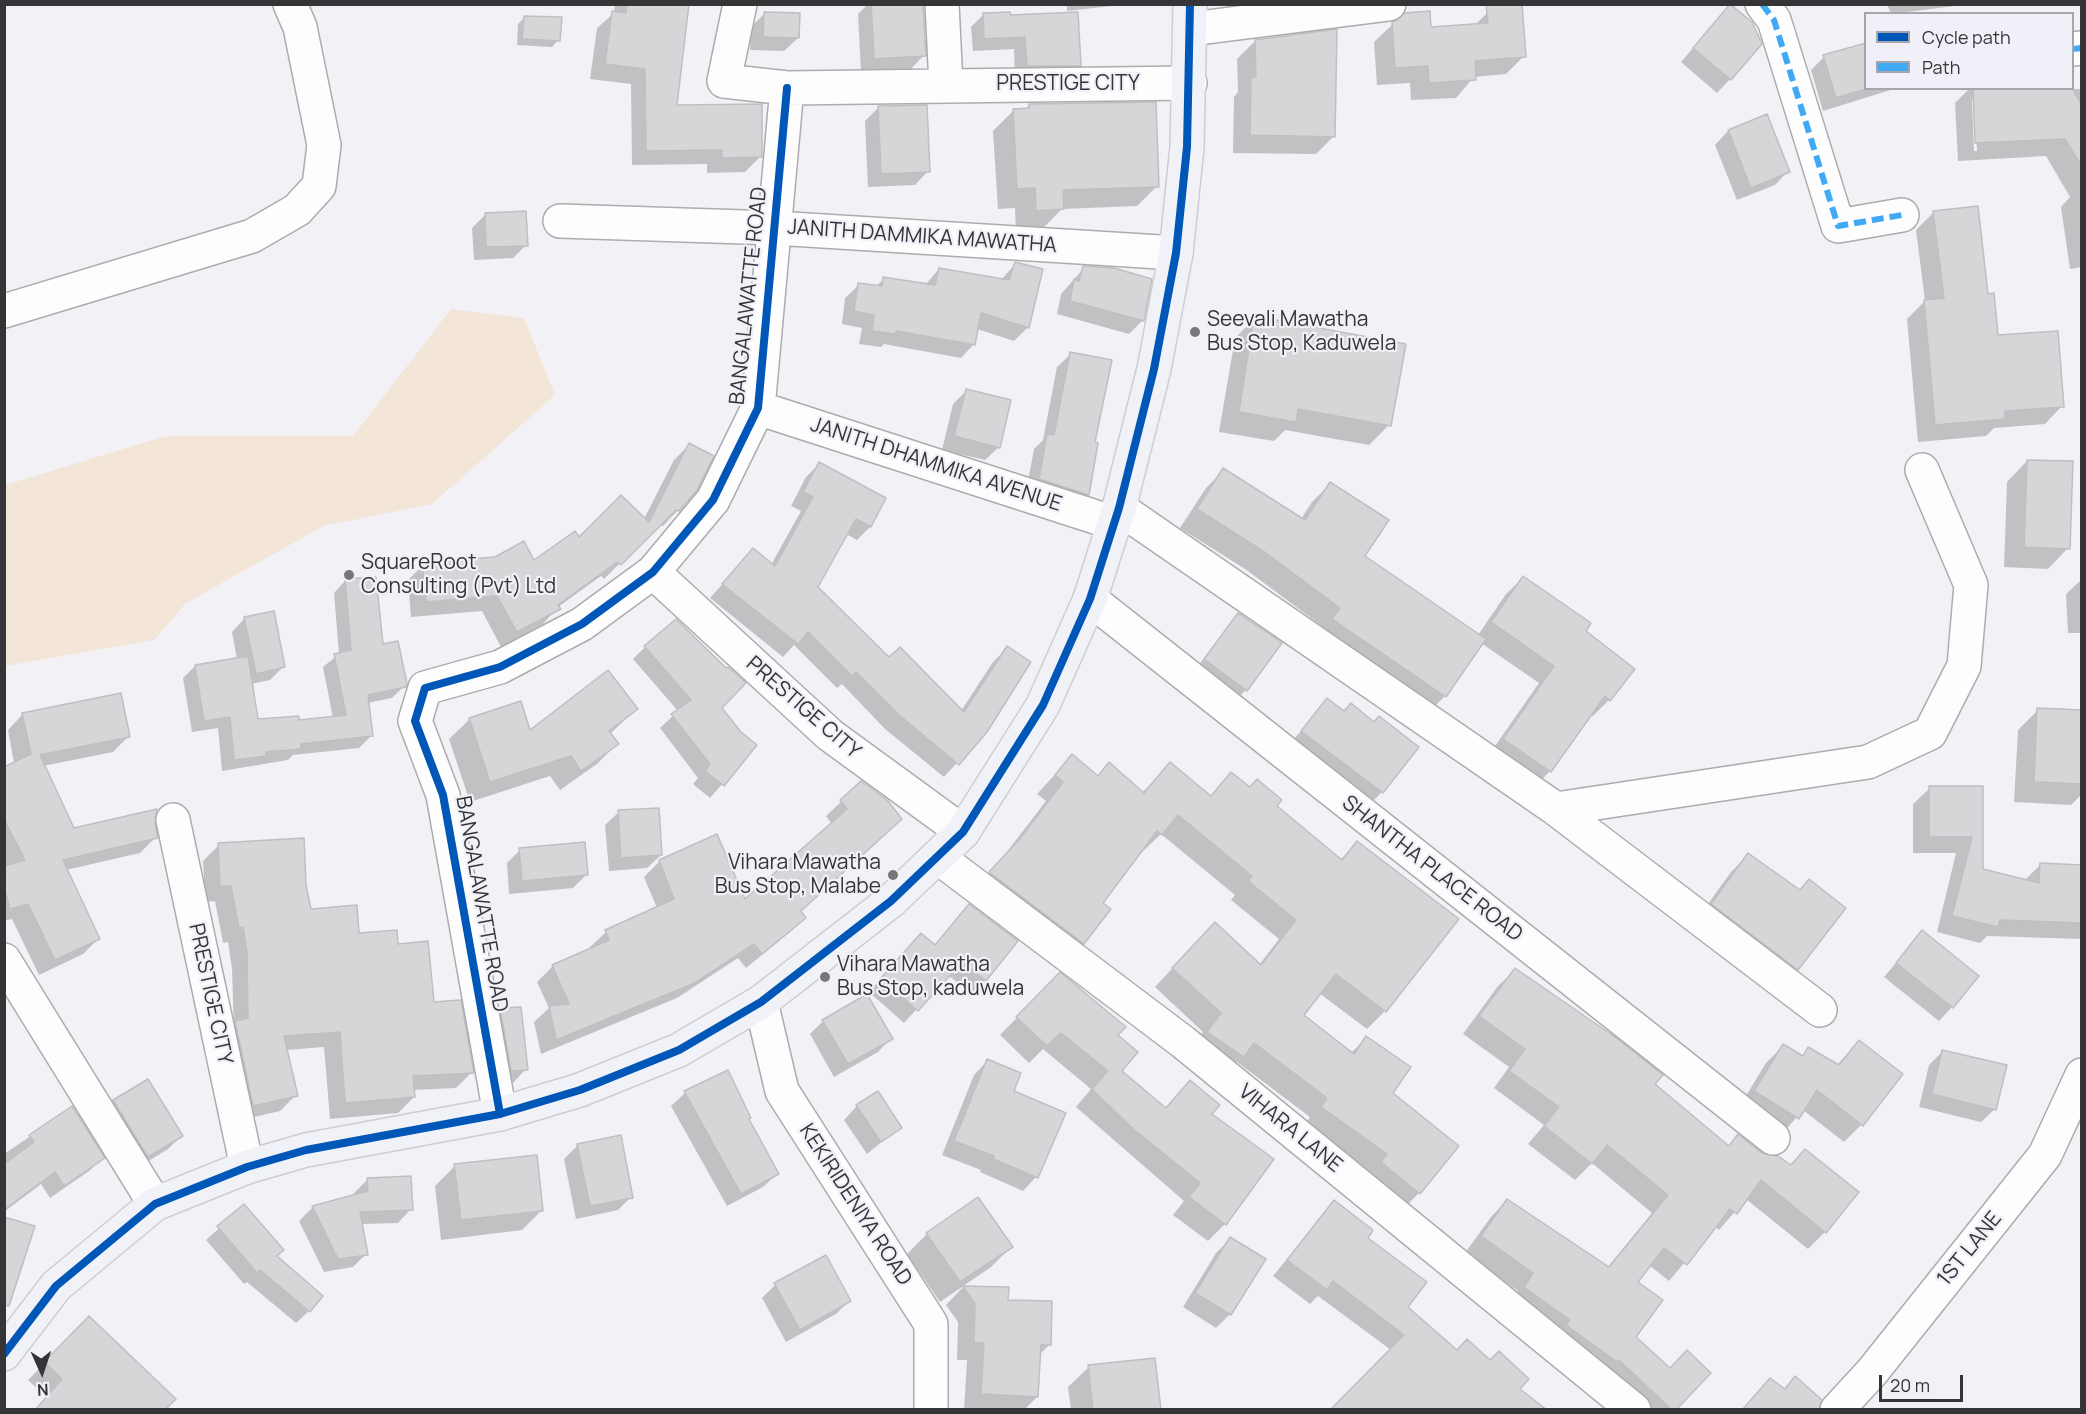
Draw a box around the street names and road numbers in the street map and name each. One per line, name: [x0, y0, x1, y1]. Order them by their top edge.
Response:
street label: PRESTIGE CITY: [996, 71, 1140, 97]
street label: BANGALAWATTE ROAD: [725, 186, 773, 406]
street label: JANITH DAMMIKA MAWATHA: [786, 215, 1058, 259]
street label: JANITH DHAMMIKA AVENUE: [807, 412, 1065, 518]
street label: PRESTIGE CITY: [741, 651, 865, 765]
street label: SHANTHA PLACE ROAD: [1337, 791, 1527, 947]
street label: BANGALAWATTE ROAD: [450, 794, 512, 1014]
street label: PRESTIGE CITY: [183, 921, 237, 1067]
street label: VIHARA LANE: [1233, 1079, 1347, 1179]
street label: KEKIRIDENIYA ROAD: [793, 1119, 917, 1291]
street label: 1ST LANE: [1932, 1207, 2008, 1291]

